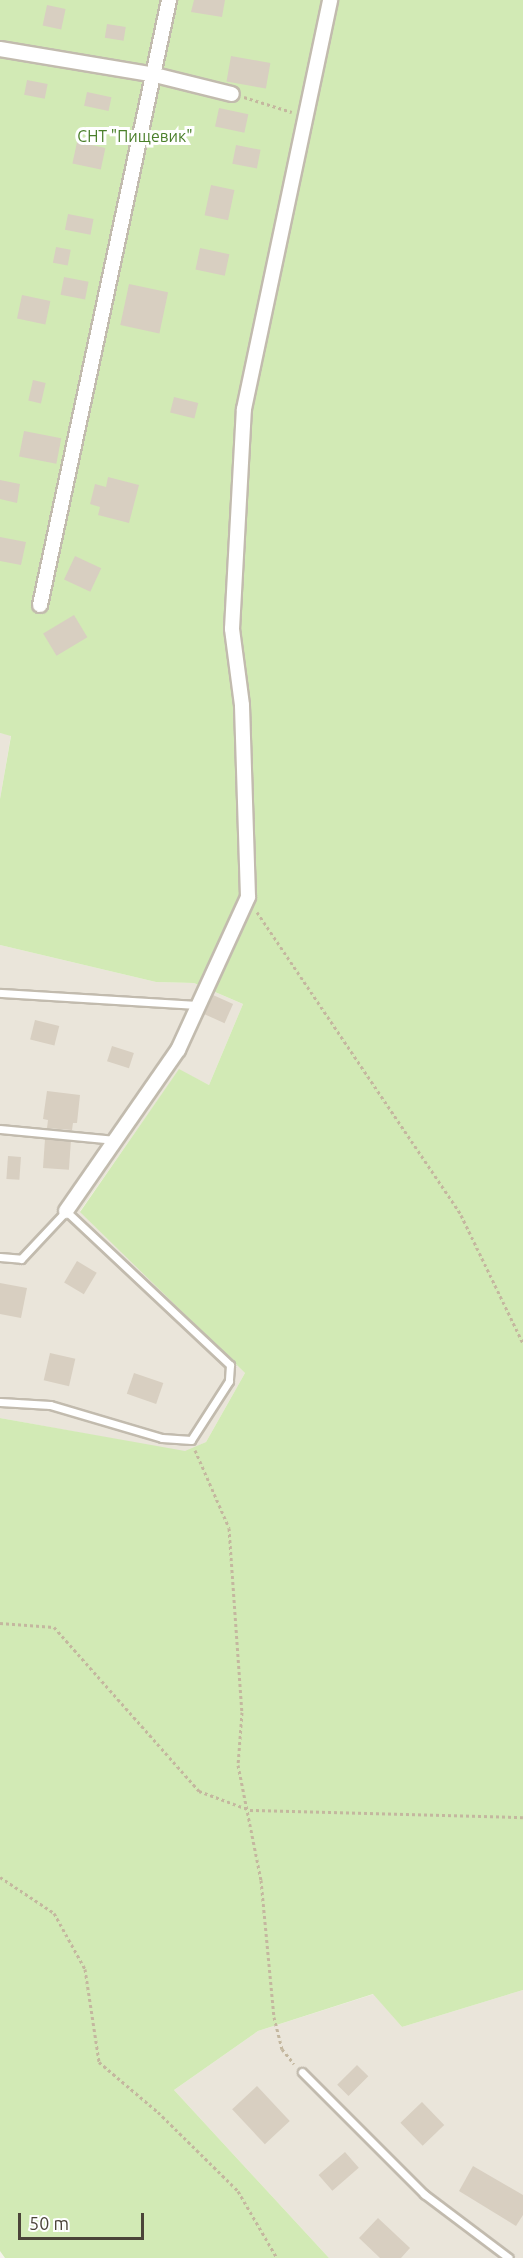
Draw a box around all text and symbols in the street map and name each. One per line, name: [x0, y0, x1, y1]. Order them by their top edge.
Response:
park label: СНТ "Пищевик": [77, 126, 193, 146]
scale bar: [21, 2201, 147, 2239]
text: 50 m: [29, 2213, 69, 2233]

